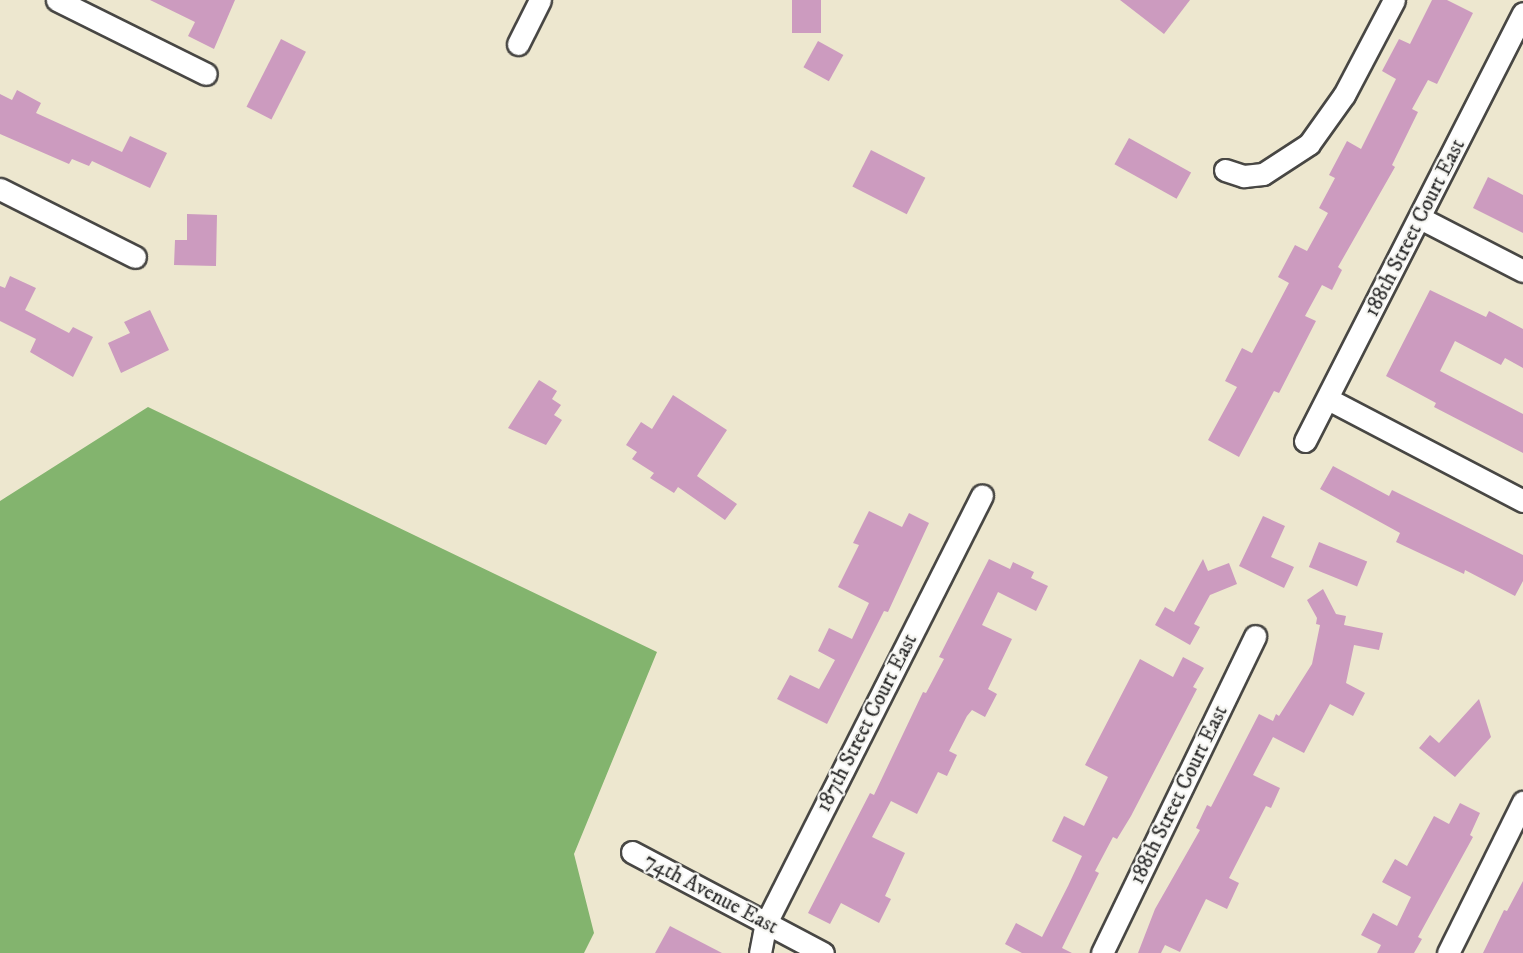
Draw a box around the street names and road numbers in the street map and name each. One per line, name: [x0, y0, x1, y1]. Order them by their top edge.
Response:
street label: 188th Street Court East: [1359, 135, 1471, 321]
street label: 187th Street Court East: [811, 630, 923, 816]
street label: 188th Street Court East: [1125, 701, 1233, 889]
street label: 74th Avenue East: [640, 848, 782, 940]

